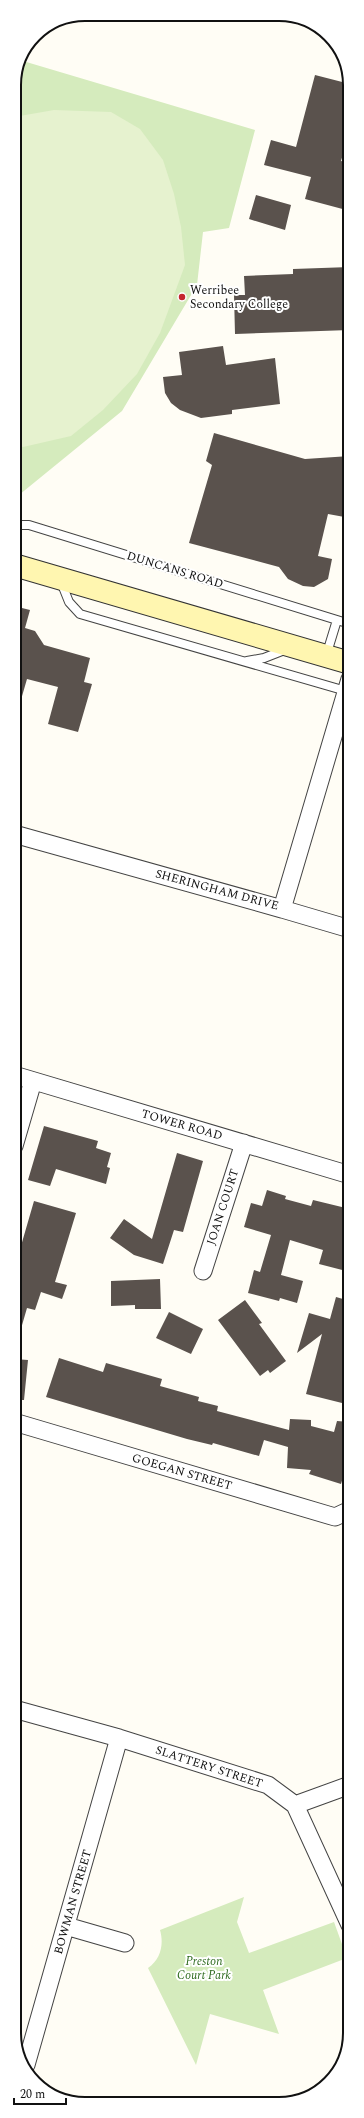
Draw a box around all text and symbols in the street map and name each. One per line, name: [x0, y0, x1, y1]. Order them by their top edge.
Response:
place label: Werribee Secondary College: [190, 281, 288, 314]
marker: Werribee Secondary College: [177, 292, 187, 302]
street label: DUNCANS ROAD: [124, 546, 226, 594]
street label: SHERINGHAM DRIVE: [153, 864, 281, 916]
street label: TOWER ROAD: [139, 1104, 225, 1146]
street label: JOAN COURT: [202, 1166, 244, 1248]
street label: GOEGAN STREET: [130, 1449, 234, 1495]
street label: SLATTERY STREET: [153, 1741, 265, 1793]
street label: BOWMAN STREET: [49, 1847, 97, 1957]
park label: Preston Court Park: [177, 1952, 231, 1985]
scale bar: [14, 2080, 66, 2106]
text: 20 m: [20, 2085, 45, 2104]

